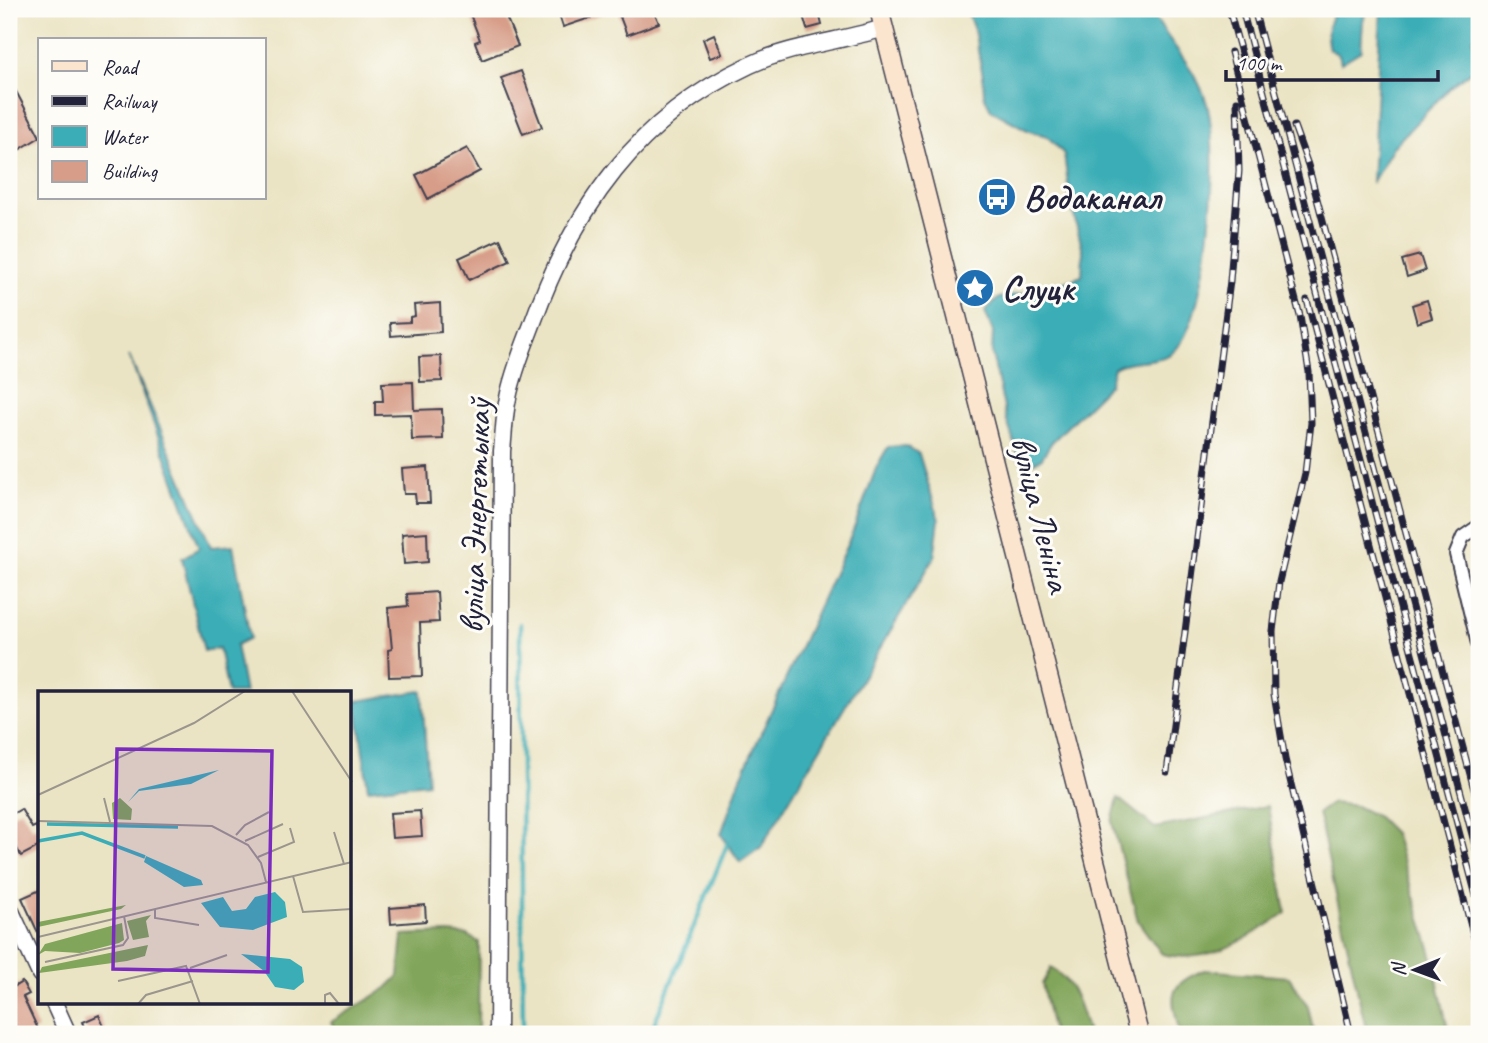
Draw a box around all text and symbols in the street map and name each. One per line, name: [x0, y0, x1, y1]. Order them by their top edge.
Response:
legend: [38, 38, 266, 200]
scale bar: [1226, 38, 1437, 82]
text: 100 m: [1236, 50, 1283, 76]
text: Road: [102, 54, 141, 80]
text: Railway: [102, 88, 158, 114]
text: Water: [102, 124, 149, 150]
text: Building: [102, 158, 159, 184]
place label: Водаканал: [1024, 175, 1163, 220]
bus stop icon: Водаканал: [976, 176, 1018, 218]
place label: Слуцк: [1002, 266, 1077, 311]
place icon: Слуцк: [954, 267, 996, 309]
street label: вуліца Энергетыкаў: [448, 395, 502, 634]
street label: вуліца Леніна: [1000, 431, 1083, 599]
inset map: [38, 691, 352, 1004]
north arrow: [1380, 934, 1450, 1004]
text: N: [1387, 961, 1411, 976]

